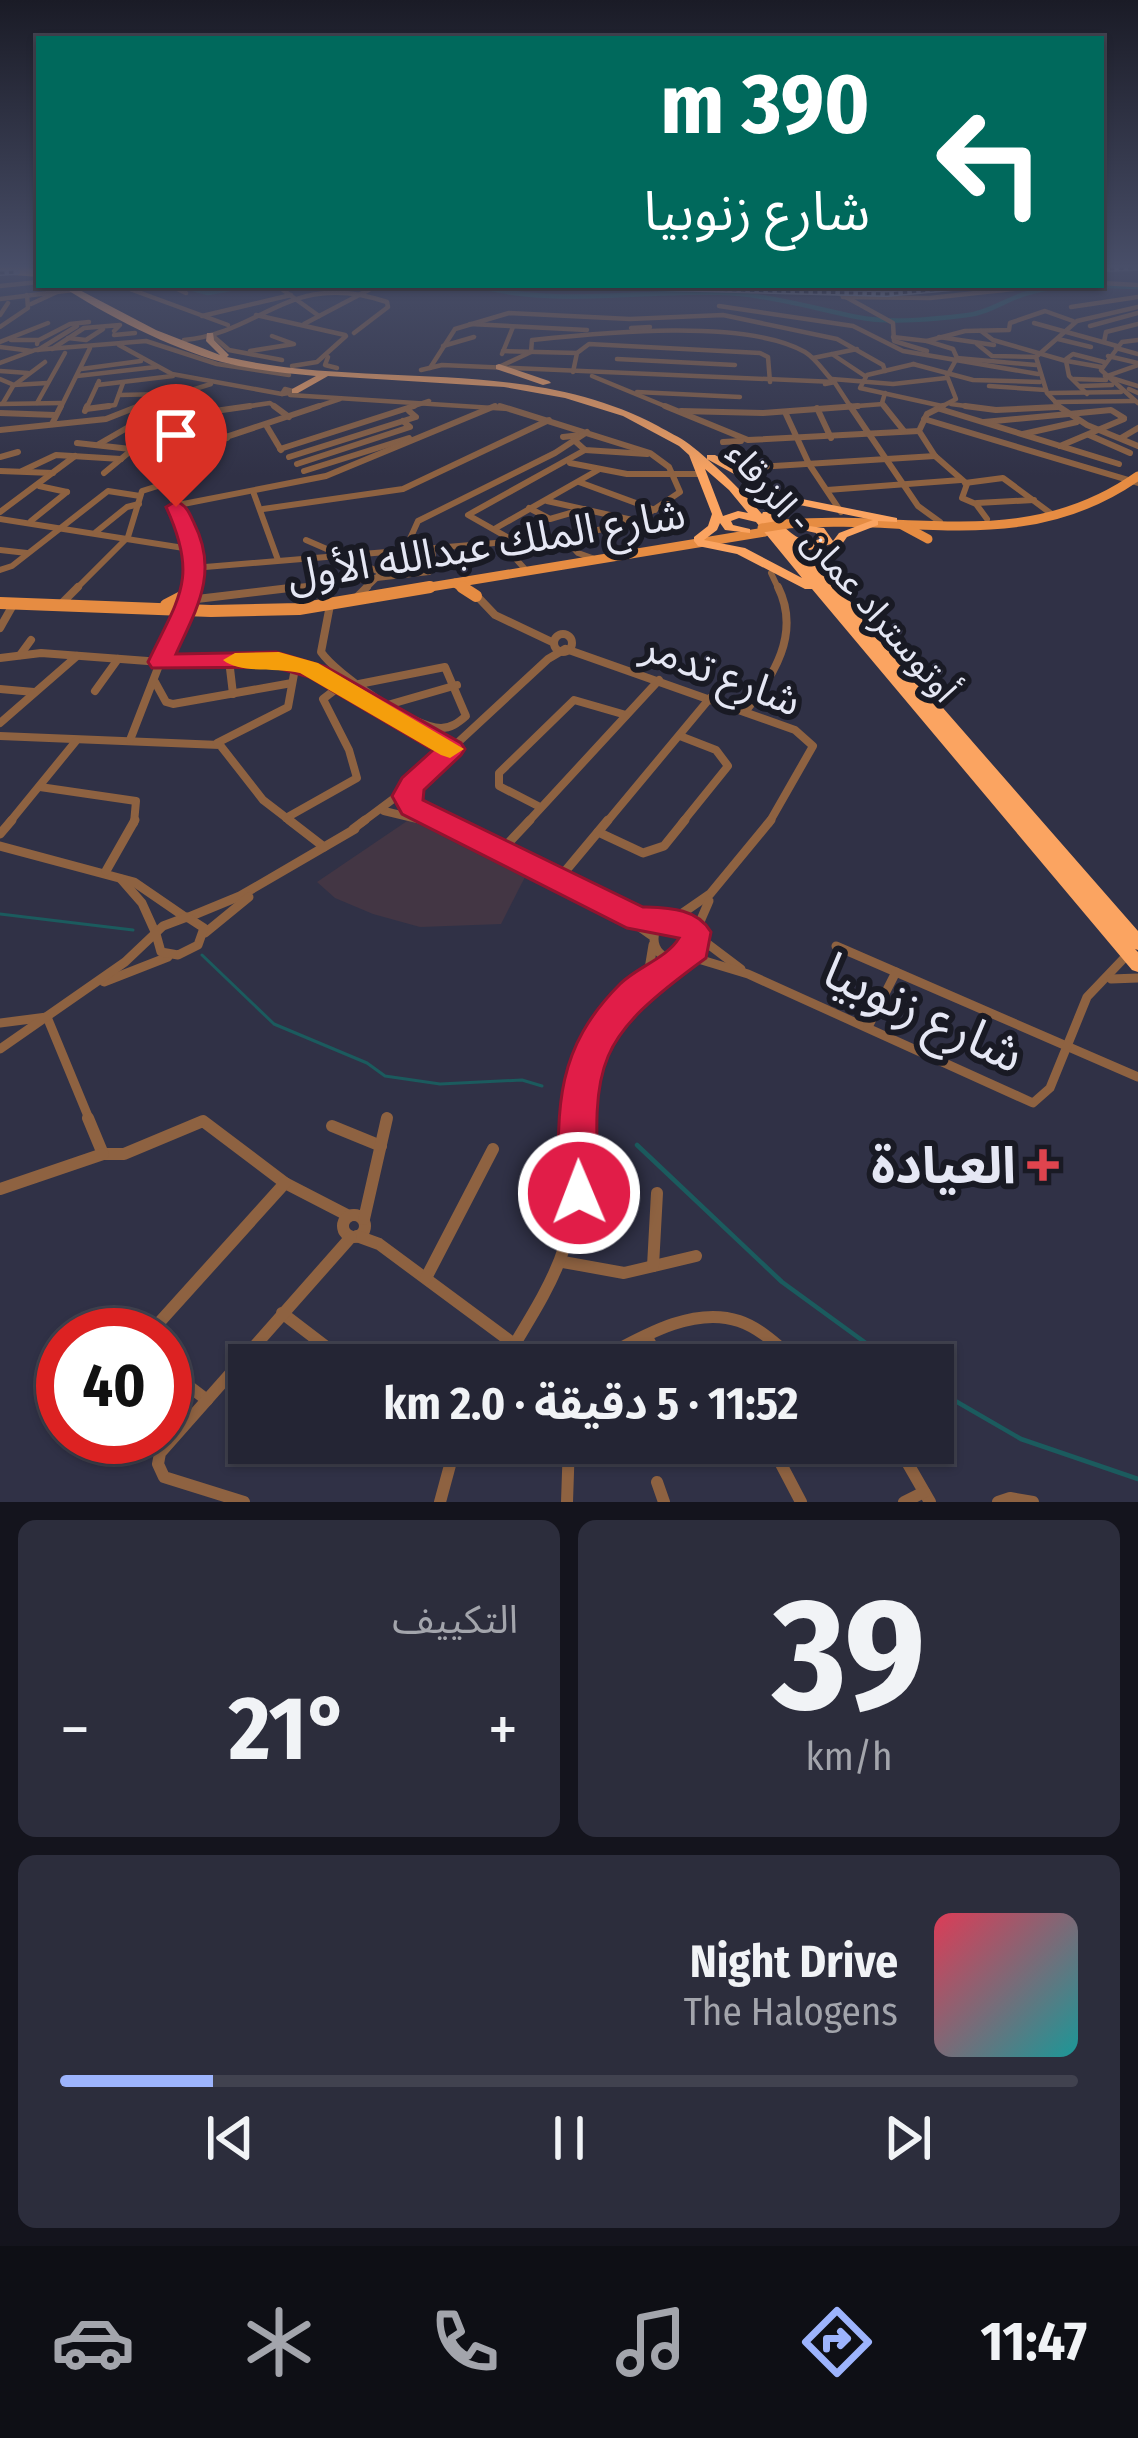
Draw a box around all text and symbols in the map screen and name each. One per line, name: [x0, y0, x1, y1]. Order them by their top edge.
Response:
text: 390 m: [660, 54, 870, 155]
icon: left: [912, 84, 1068, 240]
text: شارع زنوبيا: [643, 180, 870, 244]
pin: [125, 384, 227, 507]
icon: arrive: [143, 402, 209, 468]
street label: أوتوستراد عمان - الزرقاء: [717, 432, 968, 711]
street label: شارع الملك عبدالله الأول: [284, 489, 690, 607]
street label: شارع تدمر: [631, 620, 808, 732]
street label: شارع زنوبيا: [811, 940, 1034, 1092]
position arrow: [516, 1130, 642, 1256]
place label: العيادة: [871, 1135, 1016, 1197]
marker: العيادة: [1027, 1149, 1059, 1181]
speed limit sign: 40: [36, 1308, 192, 1464]
text: 11:52 · 5 دقيقة · 2.0 km: [384, 1377, 798, 1431]
text: 39: [772, 1562, 926, 1749]
text: التكييف: [392, 1597, 518, 1643]
text: 21°: [229, 1675, 349, 1783]
text: −: [60, 1690, 90, 1769]
text: +: [488, 1690, 518, 1769]
text: km/h: [806, 1734, 893, 1780]
text: Night Drive: [690, 1935, 898, 1989]
text: The Halogens: [684, 1989, 898, 2035]
icon: previous: [197, 2105, 263, 2171]
icon: pause: [536, 2105, 602, 2171]
icon: next: [875, 2105, 941, 2171]
icon: car: [51, 2300, 135, 2384]
icon: climate: [237, 2300, 321, 2384]
icon: phone: [423, 2300, 507, 2384]
icon: music: [609, 2300, 693, 2384]
icon: directions: [795, 2300, 879, 2384]
text: 11:47: [981, 2310, 1087, 2374]

